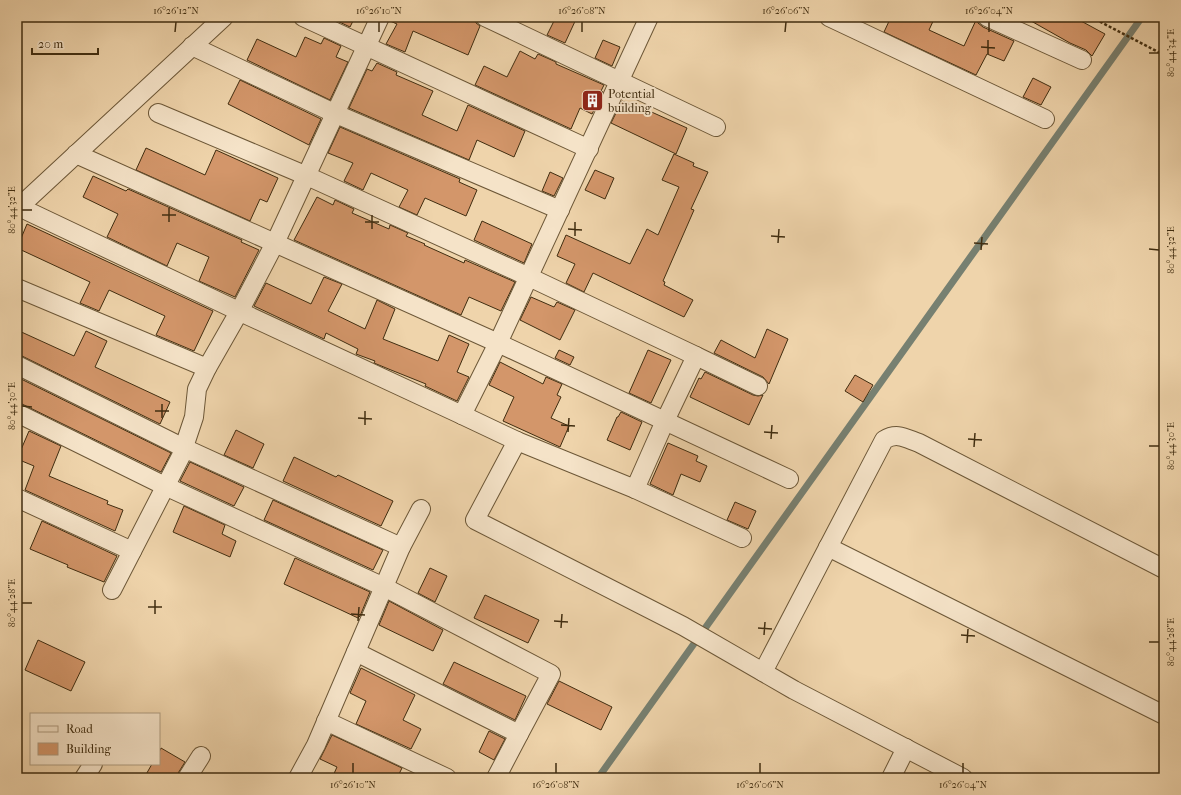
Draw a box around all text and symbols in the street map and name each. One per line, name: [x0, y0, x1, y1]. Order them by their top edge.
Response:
text: 16°26'12"N: [153, 5, 199, 17]
text: 16°26'10"N: [356, 5, 402, 17]
text: 16°26'08"N: [558, 5, 606, 17]
text: 16°26'06"N: [762, 5, 810, 17]
text: 16°26'04"N: [965, 5, 1013, 17]
text: 80°44'34"E: [1165, 29, 1177, 77]
scale bar: [32, 30, 98, 56]
text: 20 m: [38, 37, 63, 51]
place label: Potential building: [607, 87, 655, 115]
building icon: Potential building: [580, 88, 606, 114]
text: 80°44'32"E: [6, 186, 18, 234]
text: 80°44'32"E: [1165, 226, 1177, 274]
text: 80°44'30"E: [6, 382, 18, 430]
text: 80°44'30"E: [1165, 422, 1177, 470]
text: 80°44'28"E: [6, 579, 18, 627]
text: 80°44'28"E: [1165, 618, 1177, 666]
legend: [30, 713, 160, 765]
text: Road: [66, 722, 93, 736]
text: Building: [66, 742, 111, 756]
text: 16°26'10"N: [330, 779, 376, 791]
text: 16°26'08"N: [532, 779, 580, 791]
text: 16°26'06"N: [736, 779, 784, 791]
text: 16°26'04"N: [939, 779, 987, 791]

